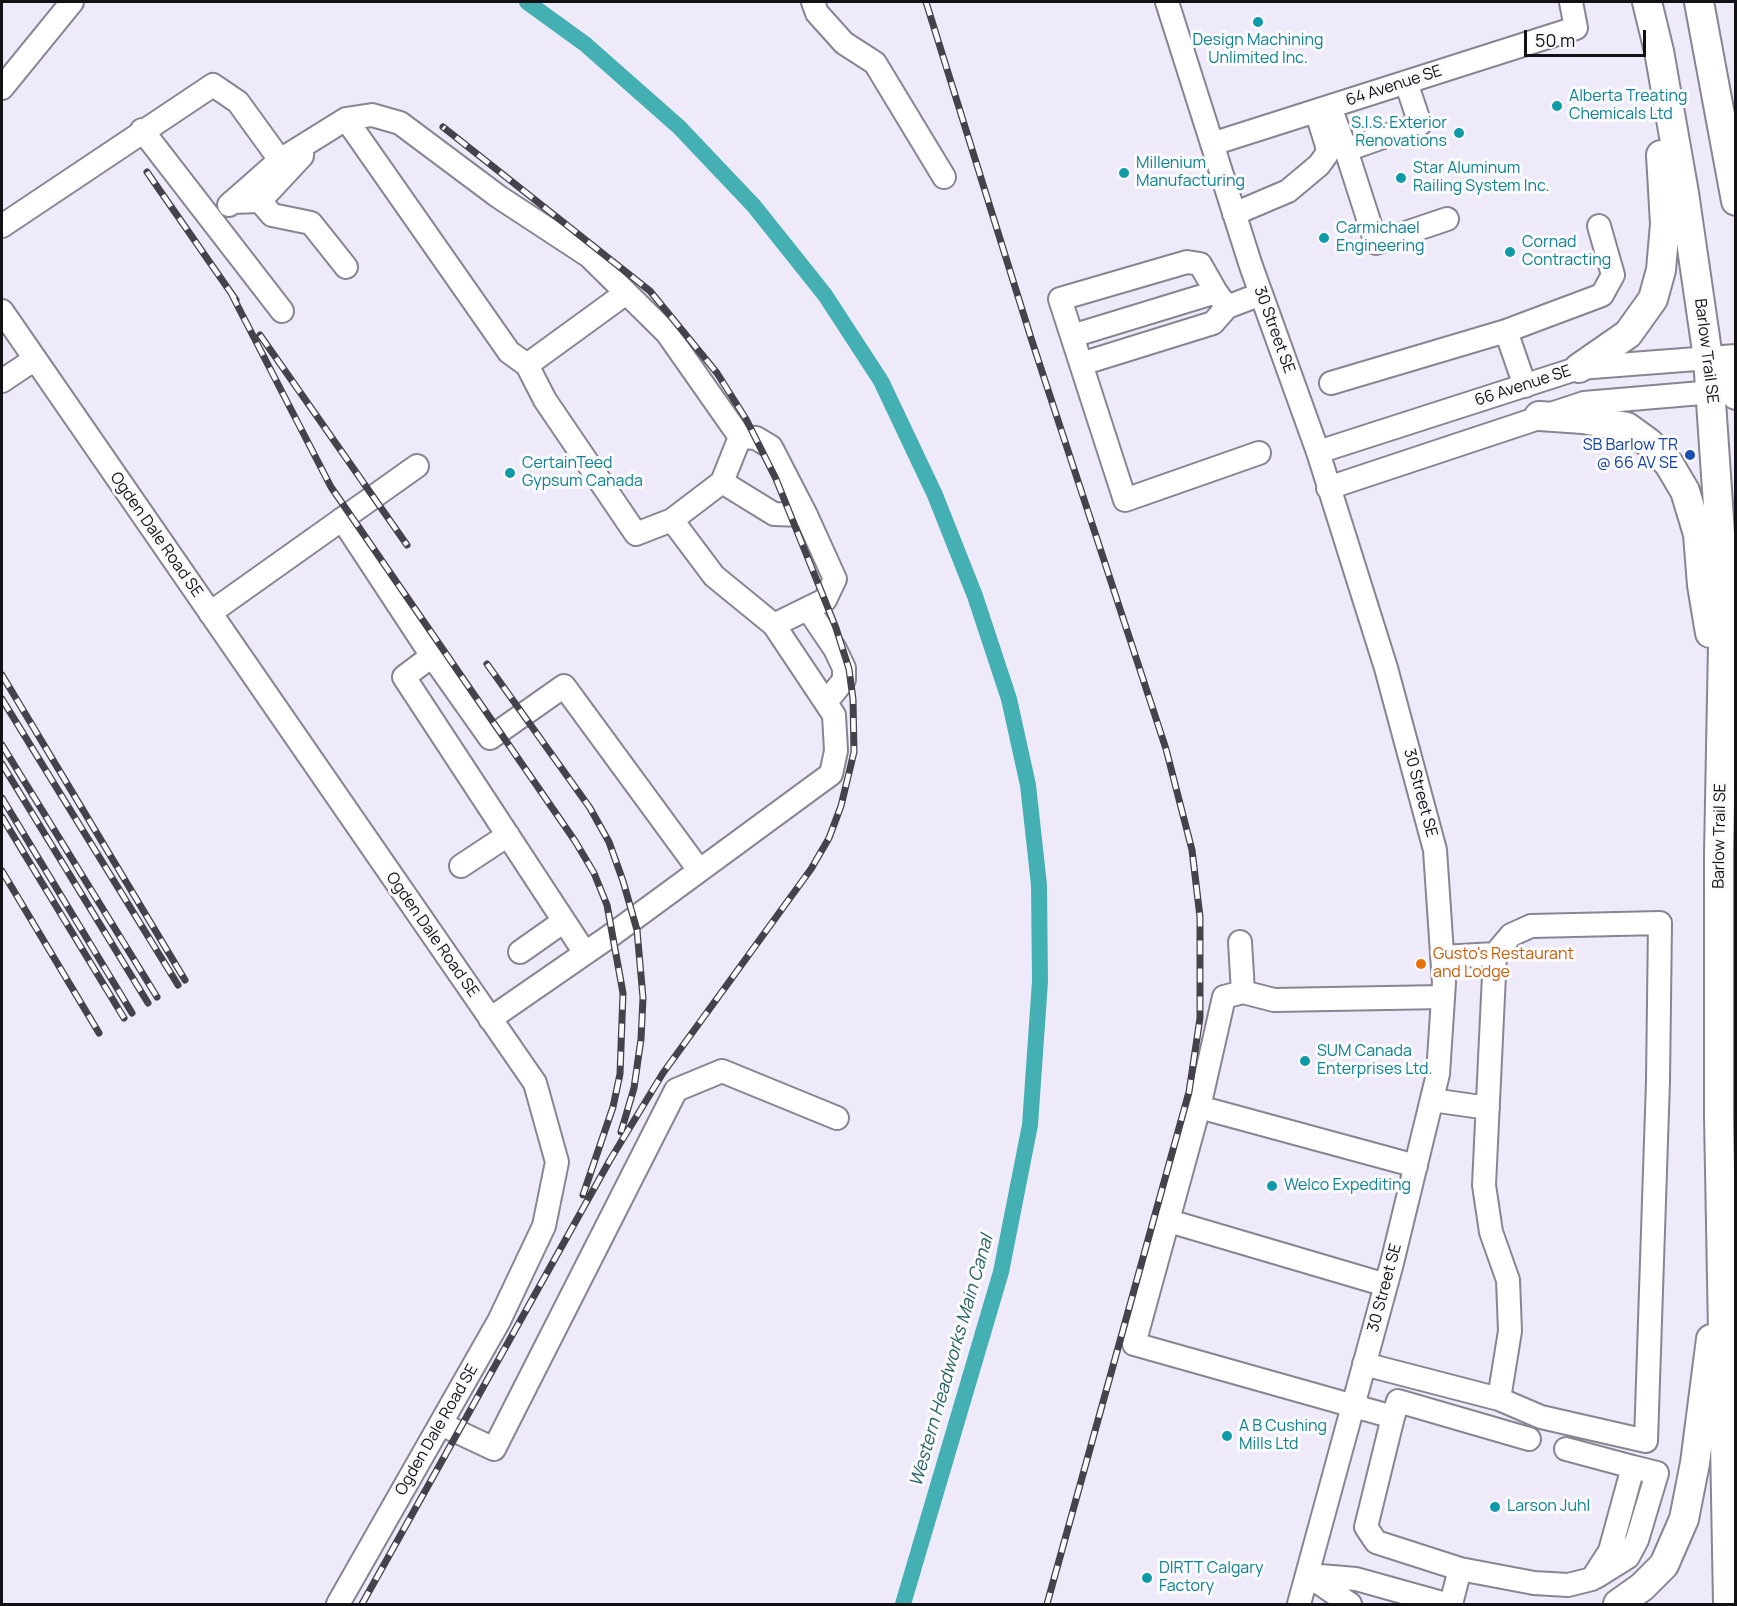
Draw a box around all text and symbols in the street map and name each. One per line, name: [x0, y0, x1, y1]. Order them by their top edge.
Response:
marker: Design Machining Unlimited Inc.: [1251, 15, 1265, 29]
scale bar: [1527, 18, 1648, 56]
text: 50 m: [1535, 28, 1575, 52]
place label: Design Machining Unlimited Inc.: [1192, 31, 1324, 69]
street label: 64 Avenue SE: [1344, 61, 1444, 111]
place label: Alberta Treating Chemicals Ltd: [1569, 87, 1688, 125]
marker: Alberta Treating Chemicals Ltd: [1550, 99, 1564, 113]
place label: S.I.S. Exterior Renovations: [1351, 114, 1447, 152]
marker: S.I.S. Exterior Renovations: [1452, 126, 1466, 140]
place label: Millenium Manufacturing: [1136, 154, 1245, 192]
place label: Star Aluminum Railing System Inc.: [1413, 159, 1550, 197]
marker: Millenium Manufacturing: [1117, 166, 1131, 180]
marker: Star Aluminum Railing System Inc.: [1394, 171, 1408, 185]
place label: Carmichael Engineering: [1336, 219, 1424, 257]
marker: Carmichael Engineering: [1317, 231, 1331, 245]
place label: Cornad Contracting: [1522, 233, 1611, 271]
marker: Cornad Contracting: [1503, 245, 1517, 259]
street label: 30 Street SE: [1249, 284, 1299, 376]
street label: Barlow Trail SE: [1690, 297, 1722, 405]
street label: 66 Avenue SE: [1472, 361, 1574, 411]
place label: SB Barlow TR @ 66 AV SE: [1583, 436, 1678, 474]
marker: SB Barlow TR @ 66 AV SE: [1683, 448, 1697, 462]
place label: CertainTeed Gypsum Canada: [522, 454, 643, 492]
marker: CertainTeed Gypsum Canada: [503, 466, 517, 480]
street label: Ogden Dale Road SE: [106, 469, 206, 601]
street label: 30 Street SE: [1399, 747, 1441, 839]
street label: Barlow Trail SE: [1709, 783, 1731, 889]
street label: Ogden Dale Road SE: [382, 869, 482, 1001]
place label: Gusto's Restaurant and Lodge: [1433, 945, 1574, 983]
marker: Gusto's Restaurant and Lodge: [1414, 957, 1428, 971]
place label: SUM Canada Enterprises Ltd.: [1317, 1042, 1433, 1080]
marker: SUM Canada Enterprises Ltd.: [1298, 1054, 1312, 1068]
place label: Welco Expediting: [1284, 1176, 1411, 1196]
marker: Welco Expediting: [1265, 1179, 1279, 1193]
water label: Western Headworks Main Canal: [906, 1233, 998, 1489]
street label: 30 Street SE: [1364, 1242, 1406, 1334]
street label: Ogden Dale Road SE: [392, 1361, 482, 1499]
place label: A B Cushing Mills Ltd: [1239, 1417, 1327, 1455]
marker: A B Cushing Mills Ltd: [1220, 1429, 1234, 1443]
place label: Larson Juhl: [1507, 1497, 1590, 1517]
marker: Larson Juhl: [1488, 1500, 1502, 1514]
place label: DIRTT Calgary Factory: [1159, 1559, 1263, 1597]
marker: DIRTT Calgary Factory: [1140, 1571, 1154, 1585]

